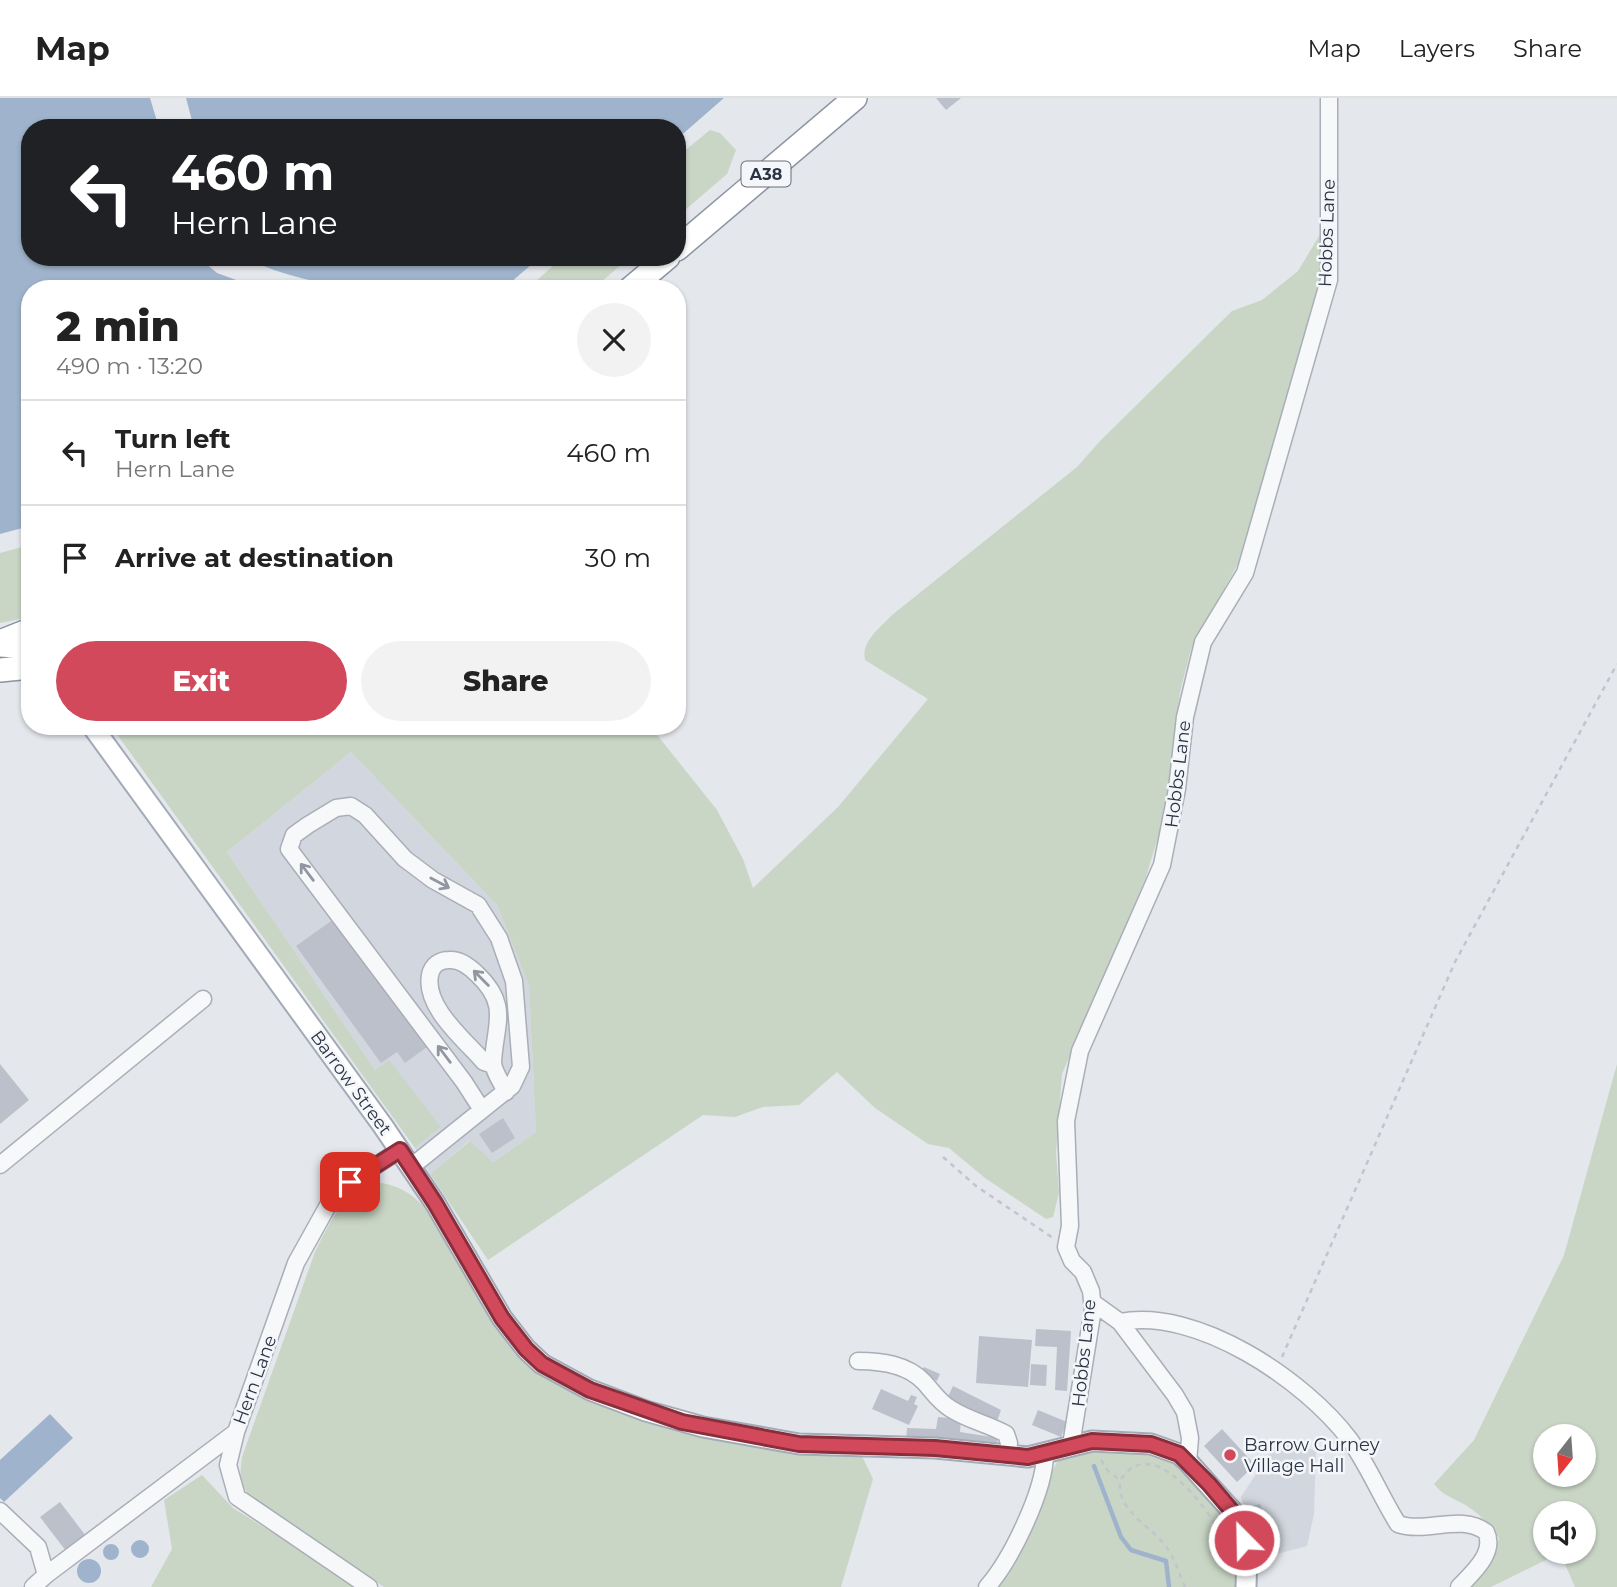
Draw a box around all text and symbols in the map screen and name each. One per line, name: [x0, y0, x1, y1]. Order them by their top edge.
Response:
text: Map: [35, 28, 110, 68]
text: Map: [1307, 34, 1361, 63]
text: Layers: [1399, 34, 1475, 63]
text: Share: [1513, 34, 1582, 63]
text: 460 m: [171, 143, 335, 202]
icon: left: [56, 147, 147, 238]
road number: A38: [742, 162, 790, 186]
street label: Hobbs Lane: [1314, 178, 1340, 287]
text: Hern Lane: [171, 203, 338, 242]
text: 2 min: [56, 300, 180, 352]
button: close: [577, 303, 651, 377]
text: 490 m · 13:20: [56, 352, 203, 380]
text: Turn left: [115, 423, 231, 455]
icon: left: [56, 434, 94, 472]
text: 460 m: [566, 437, 651, 469]
text: Hern Lane: [115, 455, 235, 483]
icon: arrive: [56, 539, 94, 577]
text: Arrive at destination: [115, 542, 394, 574]
text: 30 m: [585, 542, 651, 574]
button: Exit: [56, 641, 347, 721]
button: Share: [361, 641, 651, 721]
street label: Hobbs Lane: [1160, 719, 1196, 829]
one-way arrow: [299, 864, 314, 882]
one-way arrow: [429, 877, 450, 890]
one-way arrow: [473, 970, 490, 987]
street label: Barrow Street: [306, 1026, 396, 1140]
one-way arrow: [436, 1045, 451, 1064]
pin: [320, 1152, 380, 1212]
icon: arrive: [331, 1163, 369, 1201]
street label: Hobbs Lane: [1067, 1298, 1101, 1408]
street label: Hern Lane: [229, 1332, 281, 1428]
north arrow: [1533, 1424, 1596, 1488]
map controls: [1533, 1424, 1596, 1564]
place label: Barrow Gurney Village Hall: [1244, 1434, 1380, 1477]
marker: Barrow Gurney Village Hall: [1222, 1447, 1238, 1463]
button: sound: [1533, 1501, 1596, 1564]
position arrow: [1207, 1503, 1281, 1577]

